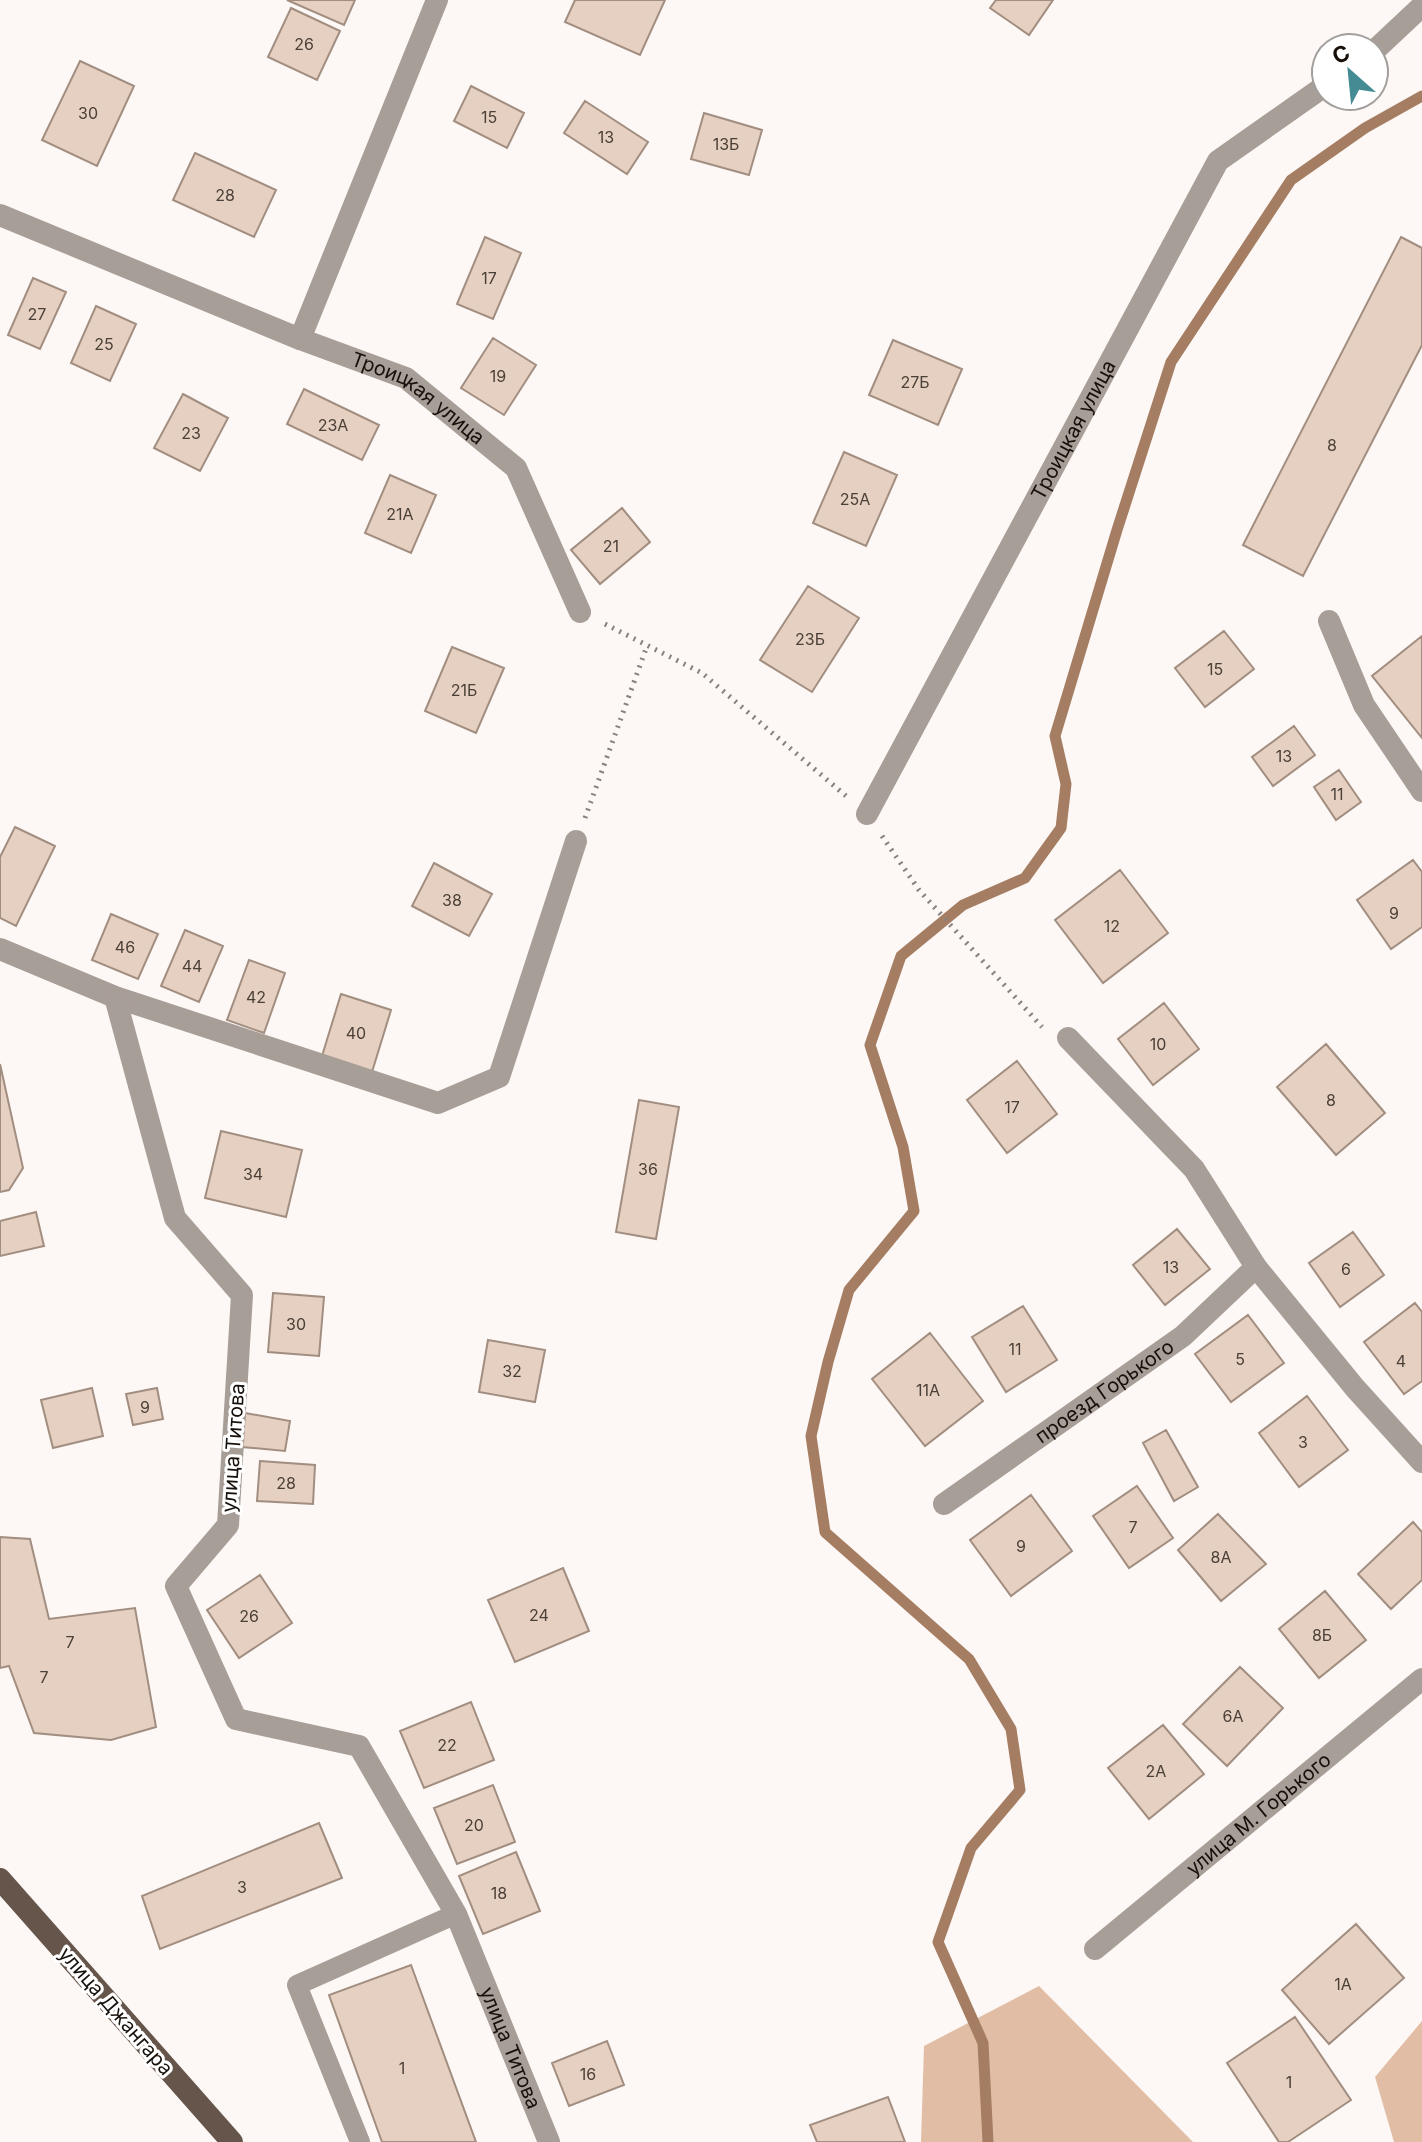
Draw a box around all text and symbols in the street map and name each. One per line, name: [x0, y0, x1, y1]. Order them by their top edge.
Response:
north arrow: [1310, 32, 1390, 112]
house number: 26: [294, 34, 314, 54]
text: С: [1328, 39, 1354, 69]
house number: 30: [78, 103, 98, 123]
house number: 15: [481, 107, 497, 127]
house number: 13: [598, 127, 614, 147]
house number: 13Б: [713, 134, 739, 154]
house number: 28: [215, 185, 235, 205]
house number: 17: [481, 268, 497, 288]
house number: 27: [28, 304, 46, 324]
house number: 25: [94, 334, 114, 354]
street label: Троицкая улица: [348, 347, 490, 449]
street label: Троицкая улица: [1026, 356, 1121, 504]
house number: 19: [490, 366, 506, 386]
house number: 27Б: [900, 372, 930, 392]
house number: 23А: [318, 415, 348, 435]
house number: 23: [181, 423, 201, 443]
house number: 8: [1327, 435, 1337, 455]
house number: 25А: [840, 489, 870, 509]
house number: 21А: [386, 504, 414, 524]
house number: 21: [603, 536, 619, 556]
house number: 23Б: [795, 629, 825, 649]
house number: 15: [1207, 659, 1223, 679]
house number: 21Б: [451, 680, 477, 700]
house number: 13: [1276, 746, 1292, 766]
house number: 11: [1330, 784, 1344, 804]
house number: 38: [442, 890, 462, 910]
house number: 9: [1389, 903, 1399, 923]
house number: 12: [1104, 916, 1120, 936]
house number: 46: [115, 937, 135, 957]
house number: 44: [182, 956, 202, 976]
house number: 42: [246, 987, 266, 1007]
house number: 40: [346, 1023, 366, 1043]
house number: 10: [1150, 1034, 1166, 1054]
house number: 8: [1326, 1090, 1336, 1110]
house number: 17: [1004, 1097, 1020, 1117]
house number: 36: [638, 1159, 658, 1179]
house number: 34: [243, 1164, 263, 1184]
house number: 13: [1163, 1257, 1179, 1277]
house number: 6: [1341, 1259, 1351, 1279]
house number: 30: [286, 1314, 306, 1334]
street label: проезд Горького: [1030, 1334, 1178, 1448]
house number: 11: [1008, 1339, 1022, 1359]
house number: 5: [1235, 1349, 1245, 1369]
house number: 4: [1396, 1351, 1406, 1371]
house number: 32: [502, 1361, 522, 1381]
house number: 11А: [916, 1380, 940, 1400]
street label: улица Титова: [217, 1383, 249, 1513]
house number: 9: [140, 1397, 150, 1417]
house number: 3: [1298, 1432, 1308, 1452]
house number: 28: [276, 1473, 296, 1493]
house number: 7: [1128, 1517, 1138, 1537]
house number: 9: [1016, 1536, 1026, 1556]
house number: 8А: [1211, 1547, 1231, 1567]
house number: 24: [529, 1605, 549, 1625]
house number: 26: [239, 1606, 259, 1626]
house number: 8Б: [1312, 1625, 1332, 1645]
house number: 7: [65, 1632, 75, 1652]
house number: 7: [39, 1667, 49, 1687]
house number: 6А: [1223, 1706, 1243, 1726]
house number: 22: [437, 1735, 457, 1755]
street label: улица М. Горького: [1181, 1747, 1336, 1881]
house number: 2А: [1146, 1761, 1166, 1781]
house number: 20: [464, 1815, 484, 1835]
house number: 3: [237, 1877, 247, 1897]
house number: 18: [491, 1883, 507, 1903]
street label: улица Джангара: [54, 1942, 178, 2080]
house number: 1А: [1334, 1974, 1352, 1994]
street label: улица Титова: [475, 1983, 546, 2112]
house number: 1: [399, 2058, 405, 2078]
house number: 16: [580, 2064, 596, 2084]
house number: 1: [1286, 2072, 1292, 2092]

